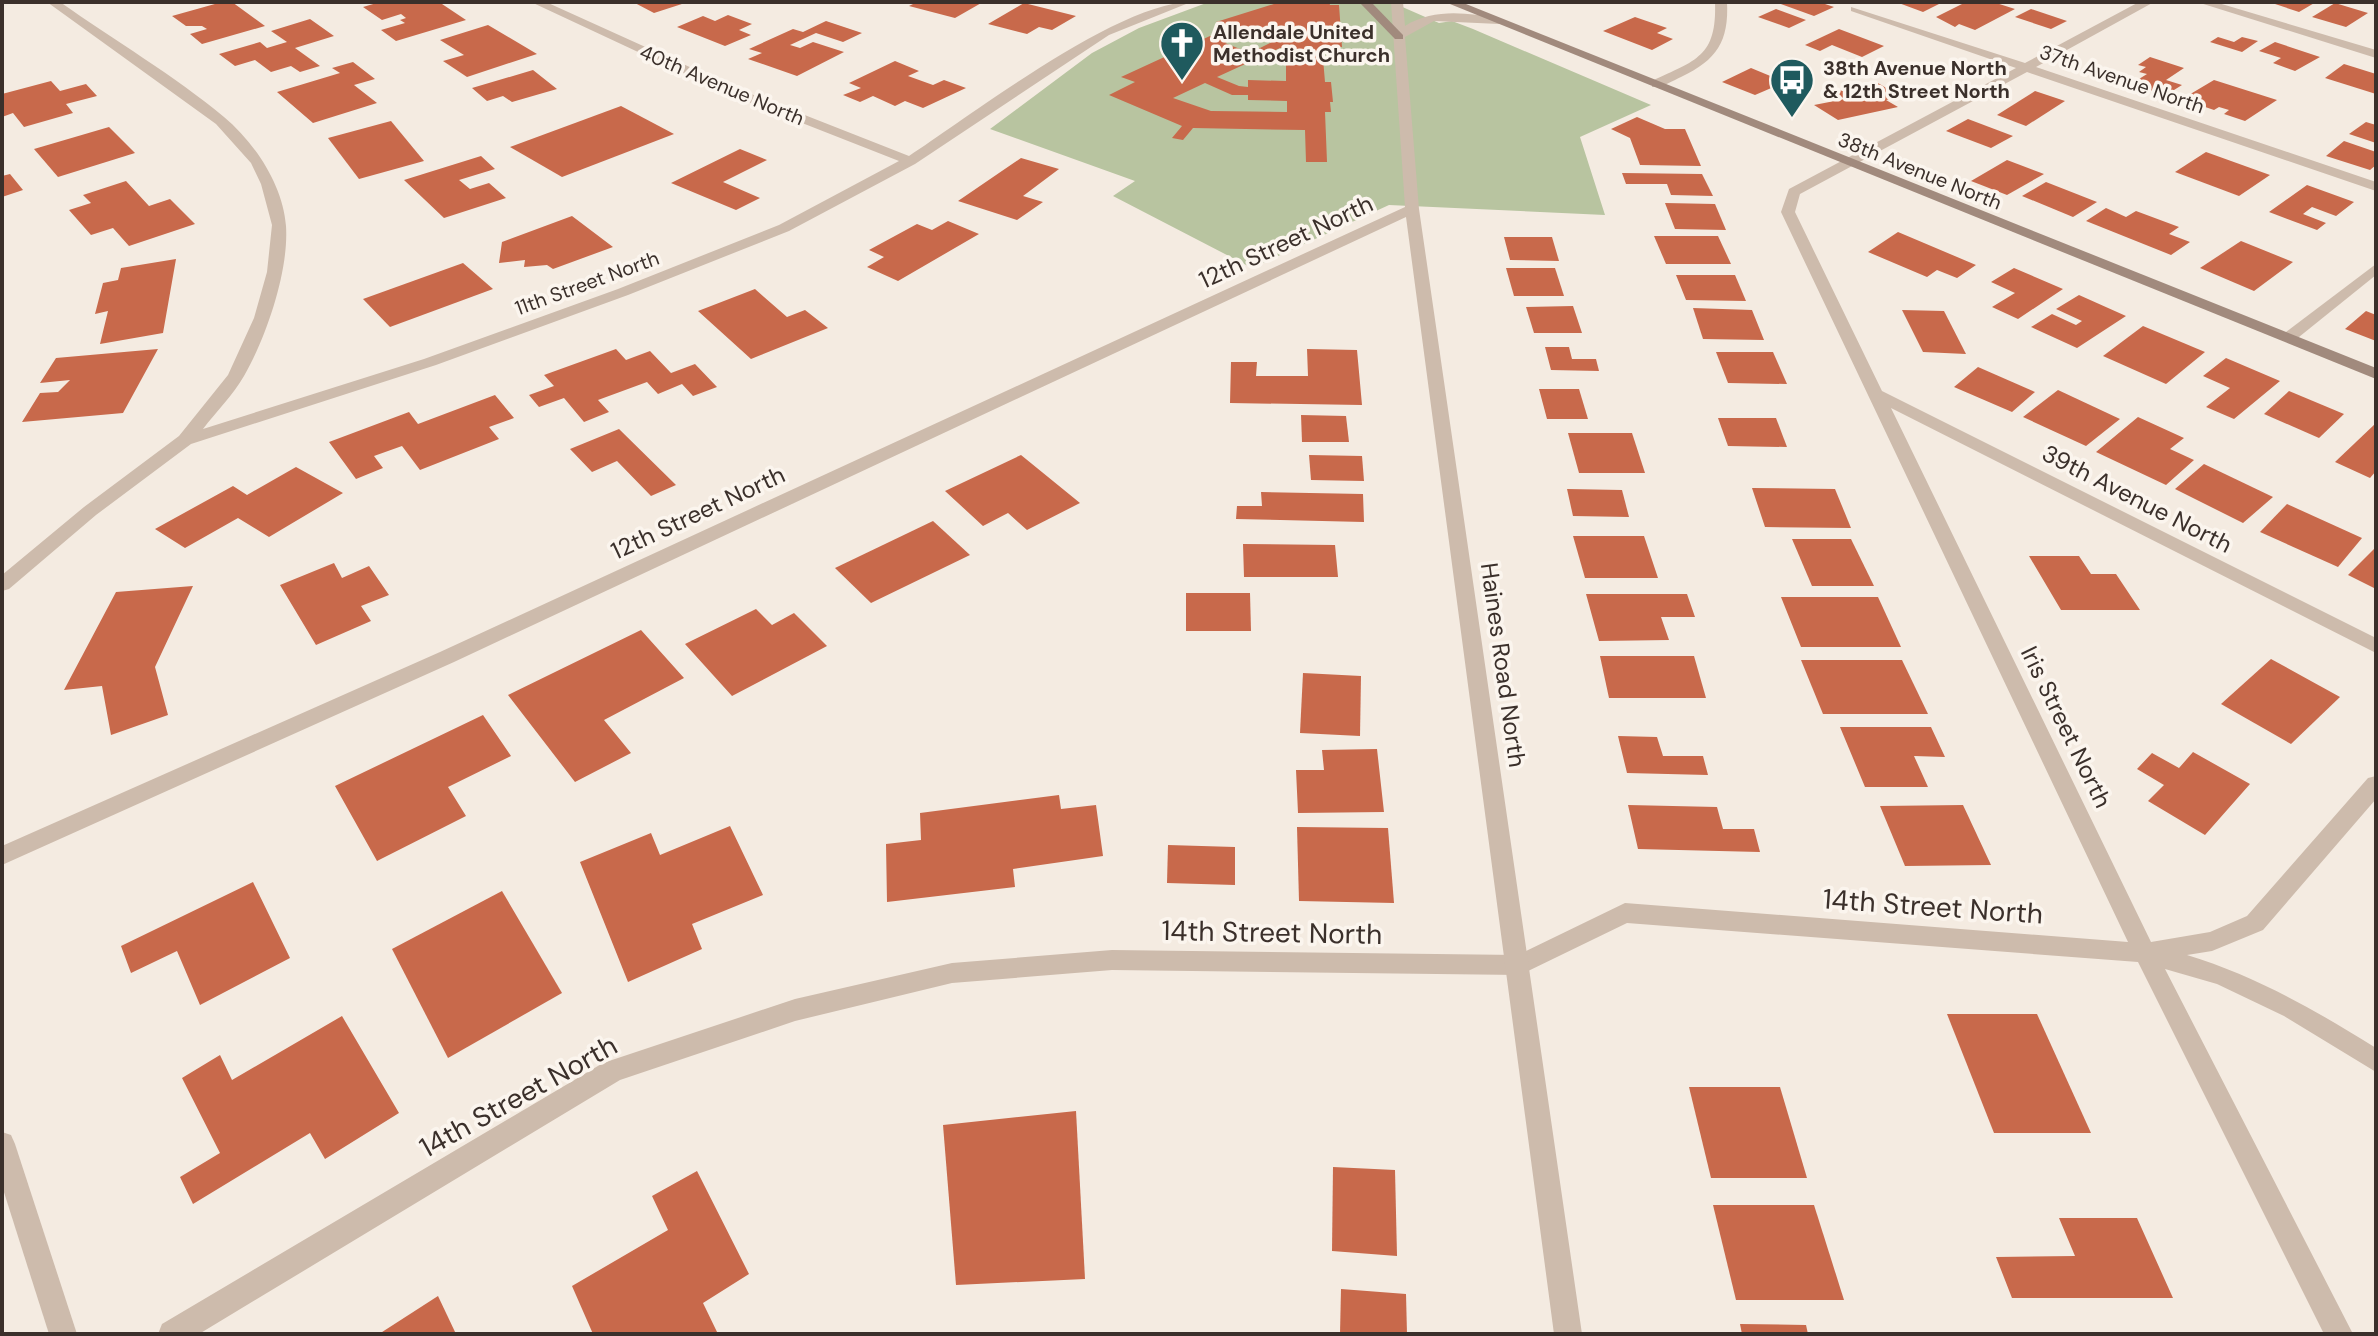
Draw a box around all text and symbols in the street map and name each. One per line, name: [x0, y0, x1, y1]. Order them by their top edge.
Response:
church icon: Allendale United Methodist Church: [1158, 19, 1206, 82]
place label: Allendale United Methodist Church: [1213, 19, 1390, 68]
street label: 40th Avenue North: [636, 39, 808, 131]
street label: 37th Avenue North: [2036, 39, 2208, 119]
place label: 38th Avenue North & 12th Street North: [1823, 55, 2010, 104]
bus stop icon: 38th Avenue North & 12th Street North: [1768, 56, 1816, 119]
street label: 38th Avenue North: [1834, 126, 2006, 216]
street label: 12th Street North: [1194, 188, 1378, 295]
street label: 11th Street North: [511, 245, 663, 321]
street label: 39th Avenue North: [2037, 437, 2237, 560]
street label: 12th Street North: [606, 459, 790, 566]
street label: Haines Road North: [1474, 561, 1533, 769]
street label: Iris Street North: [2014, 641, 2119, 813]
street label: 14th Street North: [1822, 880, 2044, 933]
street label: 14th Street North: [1161, 912, 1383, 953]
street label: 14th Street North: [413, 1027, 624, 1166]

